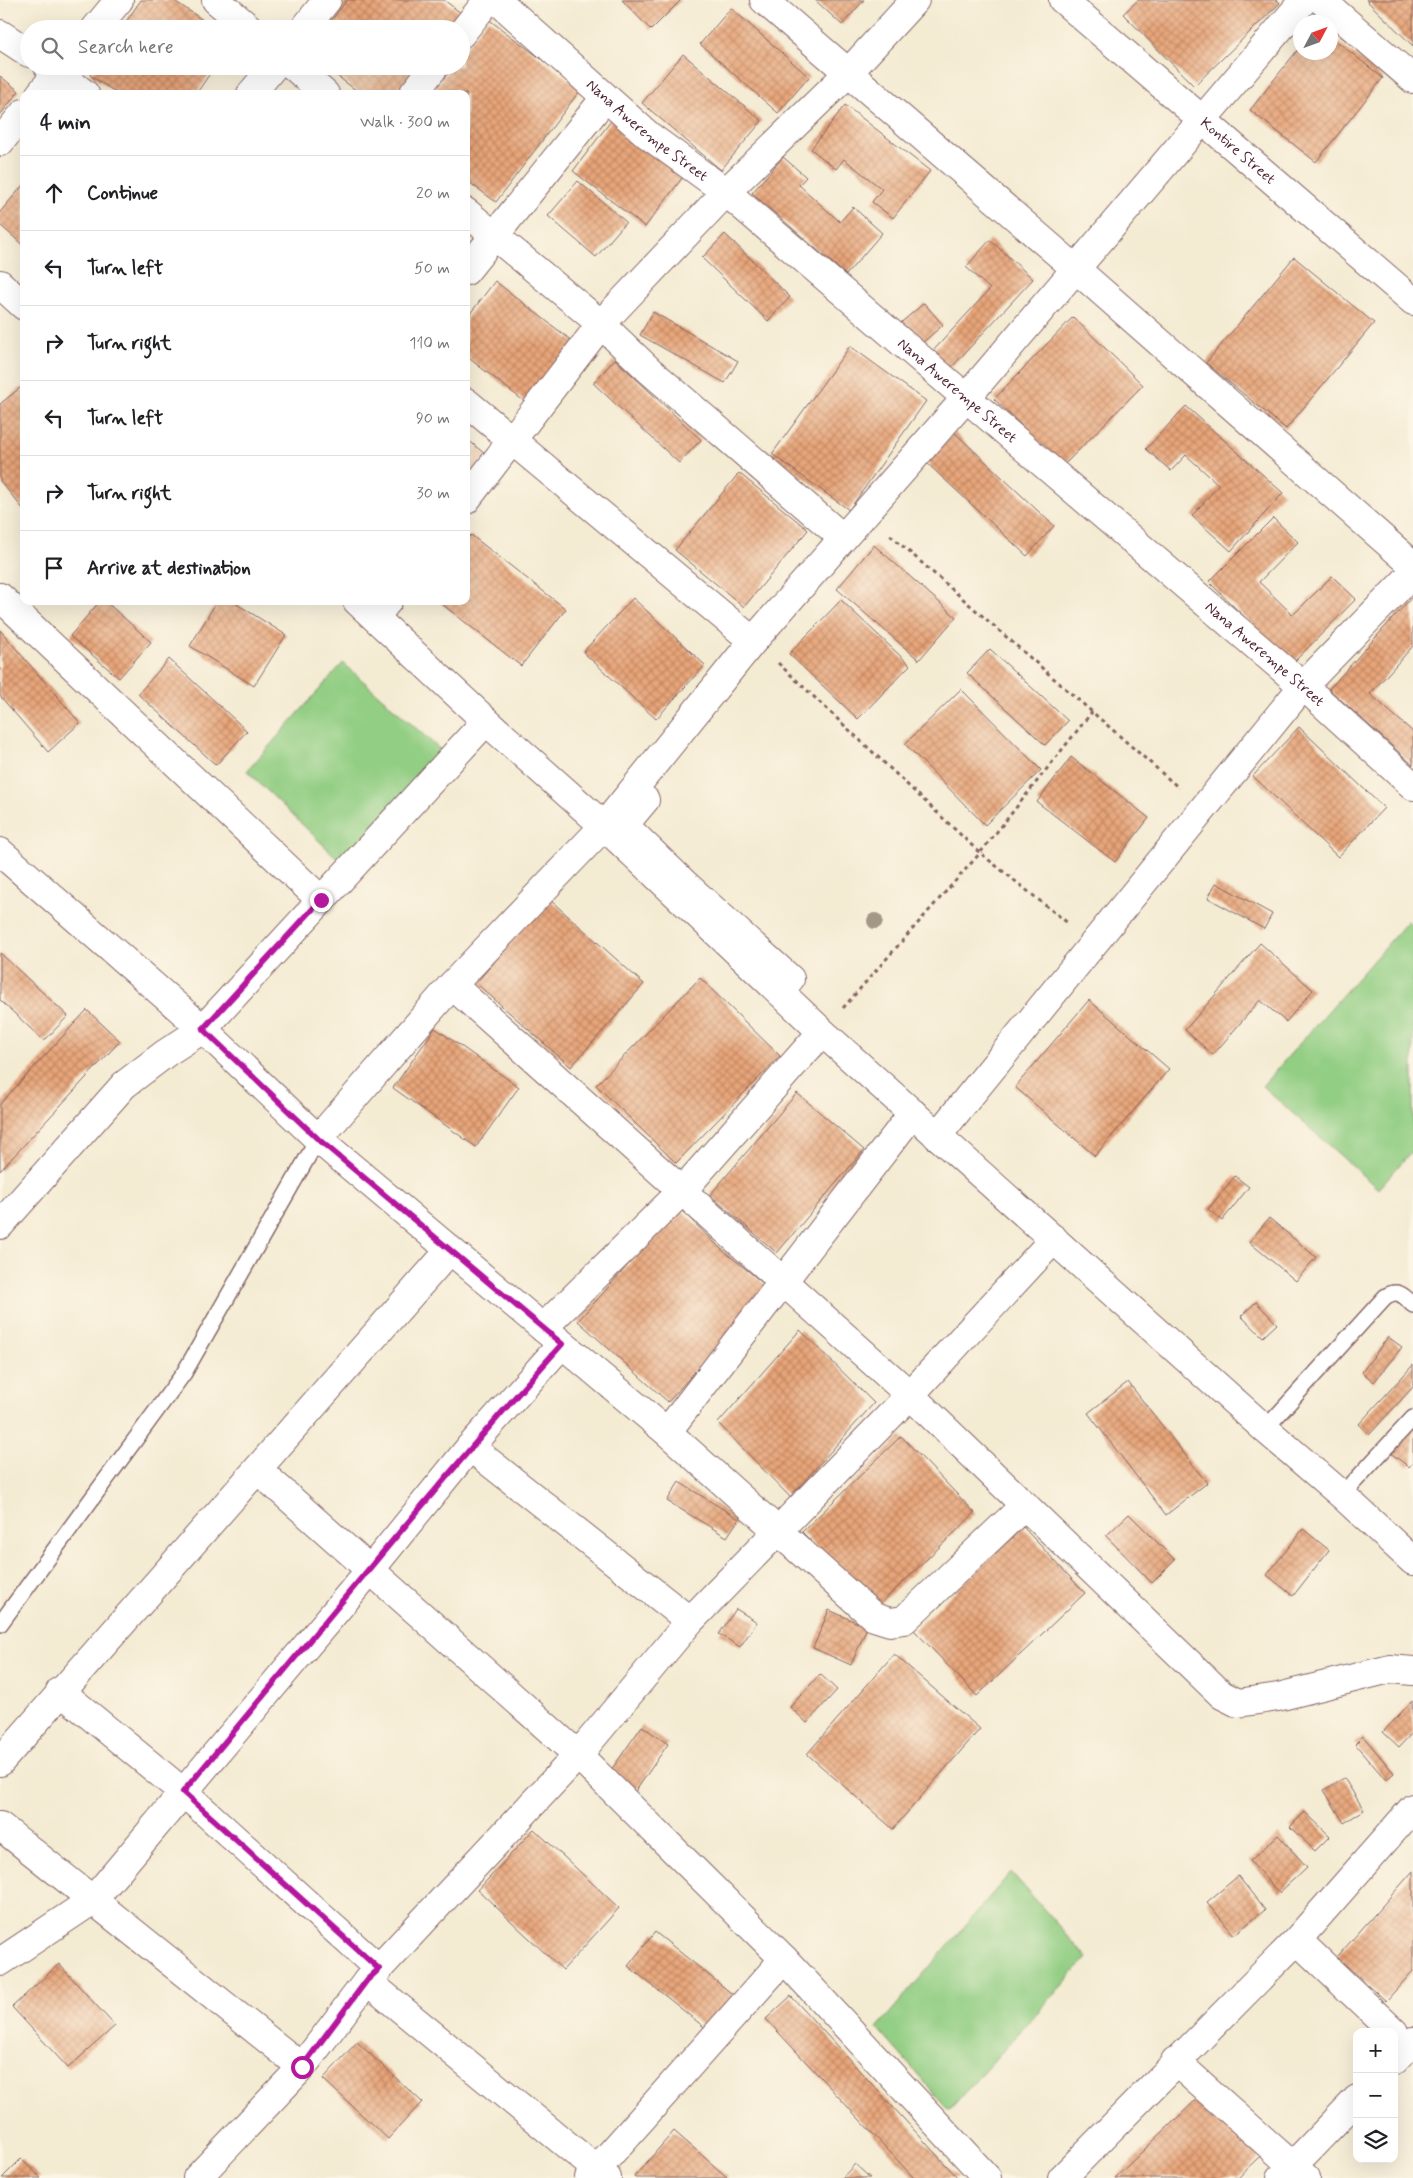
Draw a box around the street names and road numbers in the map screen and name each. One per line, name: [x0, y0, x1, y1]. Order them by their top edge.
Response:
street label: Nana Awerempe Street: [582, 75, 712, 187]
street label: Kontire Street: [1196, 113, 1280, 190]
street label: Nana Awerempe Street: [893, 334, 1021, 448]
street label: Nana Awerempe Street: [1200, 598, 1329, 712]

